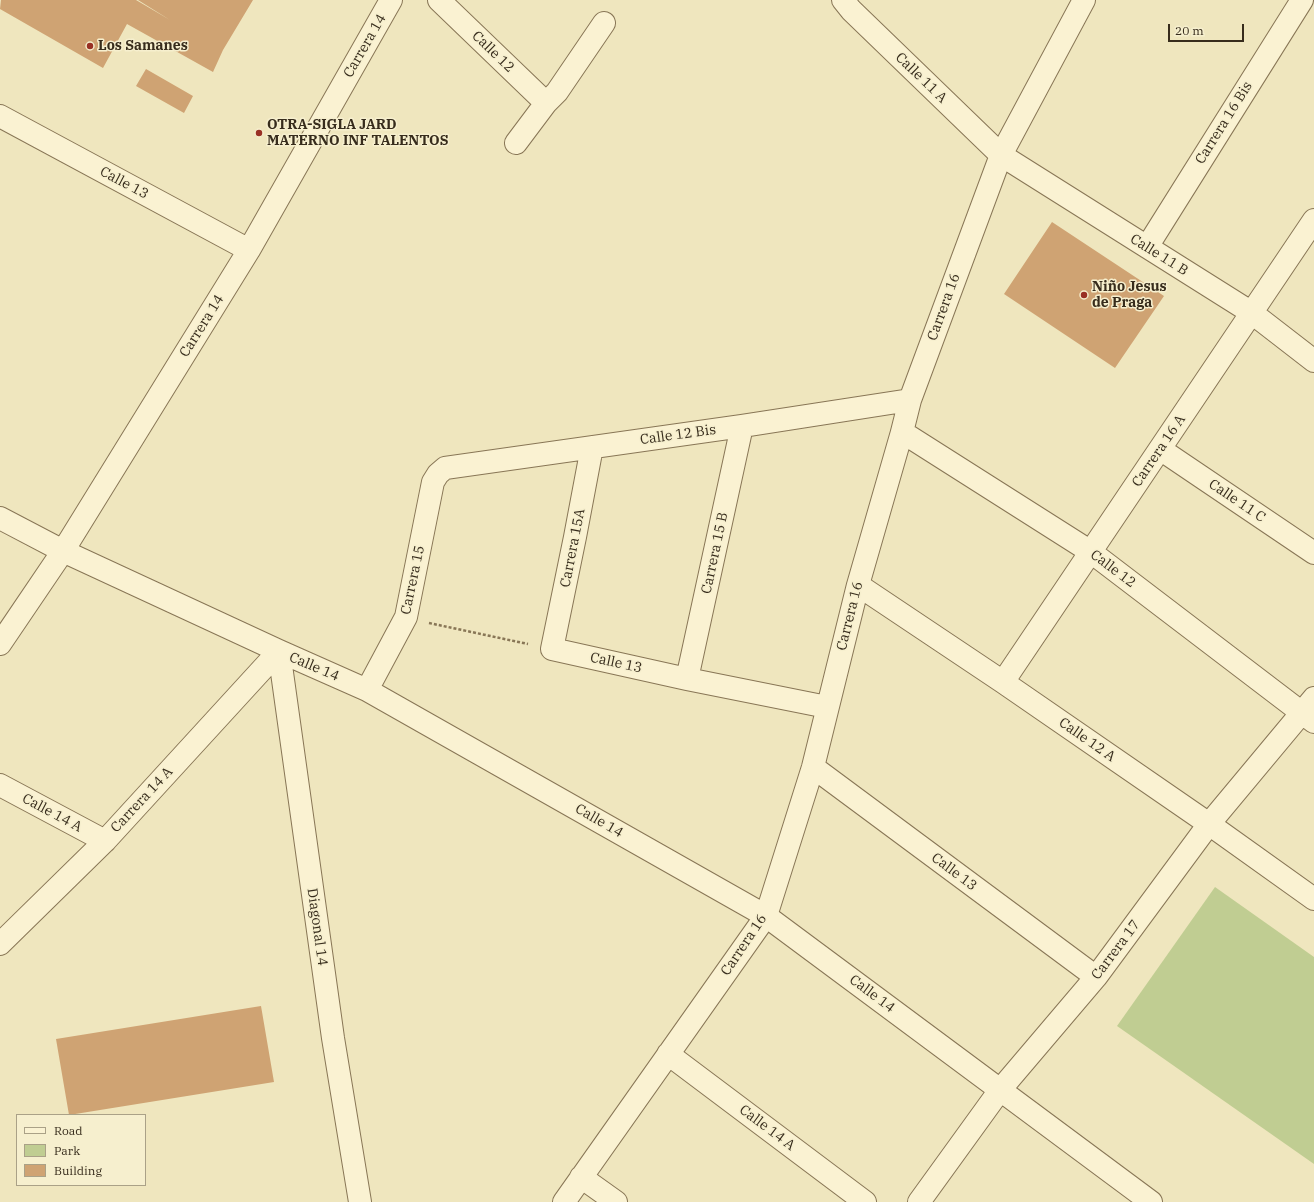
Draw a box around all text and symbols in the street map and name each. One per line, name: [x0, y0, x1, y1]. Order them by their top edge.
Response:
street label: Carrera 14: [340, 11, 390, 81]
scale bar: [1170, 16, 1246, 42]
text: 20 m: [1175, 23, 1204, 38]
street label: Calle 12: [468, 28, 518, 76]
place label: Los Samanes: [98, 38, 188, 54]
marker: Los Samanes: [85, 41, 95, 51]
street label: Calle 11 A: [892, 49, 950, 107]
street label: Carrera 16 Bis: [1192, 79, 1256, 167]
place label: OTRA-SIGLA JARD MATERNO INF TALENTOS: [267, 117, 448, 150]
marker: OTRA-SIGLA JARD MATERNO INF TALENTOS: [254, 128, 264, 138]
street label: Calle 13: [97, 163, 151, 203]
street label: Calle 11 B: [1127, 231, 1191, 279]
street label: Carrera 16: [924, 271, 964, 343]
place label: Niño Jesus de Praga: [1092, 279, 1167, 312]
marker: Niño Jesus de Praga: [1079, 290, 1089, 300]
street label: Carrera 14: [176, 292, 228, 360]
street label: Carrera 16 A: [1129, 412, 1189, 490]
street label: Calle 12 Bis: [639, 421, 717, 449]
street label: Calle 11 C: [1205, 476, 1269, 526]
street label: Carrera 15A: [557, 507, 589, 589]
street label: Carrera 15 B: [698, 511, 732, 595]
street label: Carrera 15: [397, 544, 429, 616]
street label: Calle 12: [1087, 546, 1139, 592]
street label: Carrera 16: [833, 580, 867, 652]
street label: Calle 14: [287, 649, 341, 685]
street label: Calle 13: [589, 649, 643, 677]
street label: Calle 12 A: [1055, 714, 1119, 766]
street label: Carrera 14 A: [107, 764, 177, 836]
street label: Calle 14 A: [19, 790, 85, 836]
street label: Calle 14: [572, 801, 626, 841]
street label: Calle 13: [928, 849, 980, 895]
street label: Diagonal 14: [303, 887, 331, 967]
street label: Carrera 16: [717, 911, 771, 979]
street label: Carrera 17: [1088, 917, 1144, 983]
street label: Calle 14: [846, 971, 898, 1017]
street label: Calle 14 A: [736, 1102, 798, 1154]
legend: [16, 1114, 146, 1186]
text: Road: [54, 1123, 83, 1138]
text: Park: [54, 1143, 80, 1158]
text: Building: [54, 1163, 102, 1178]

